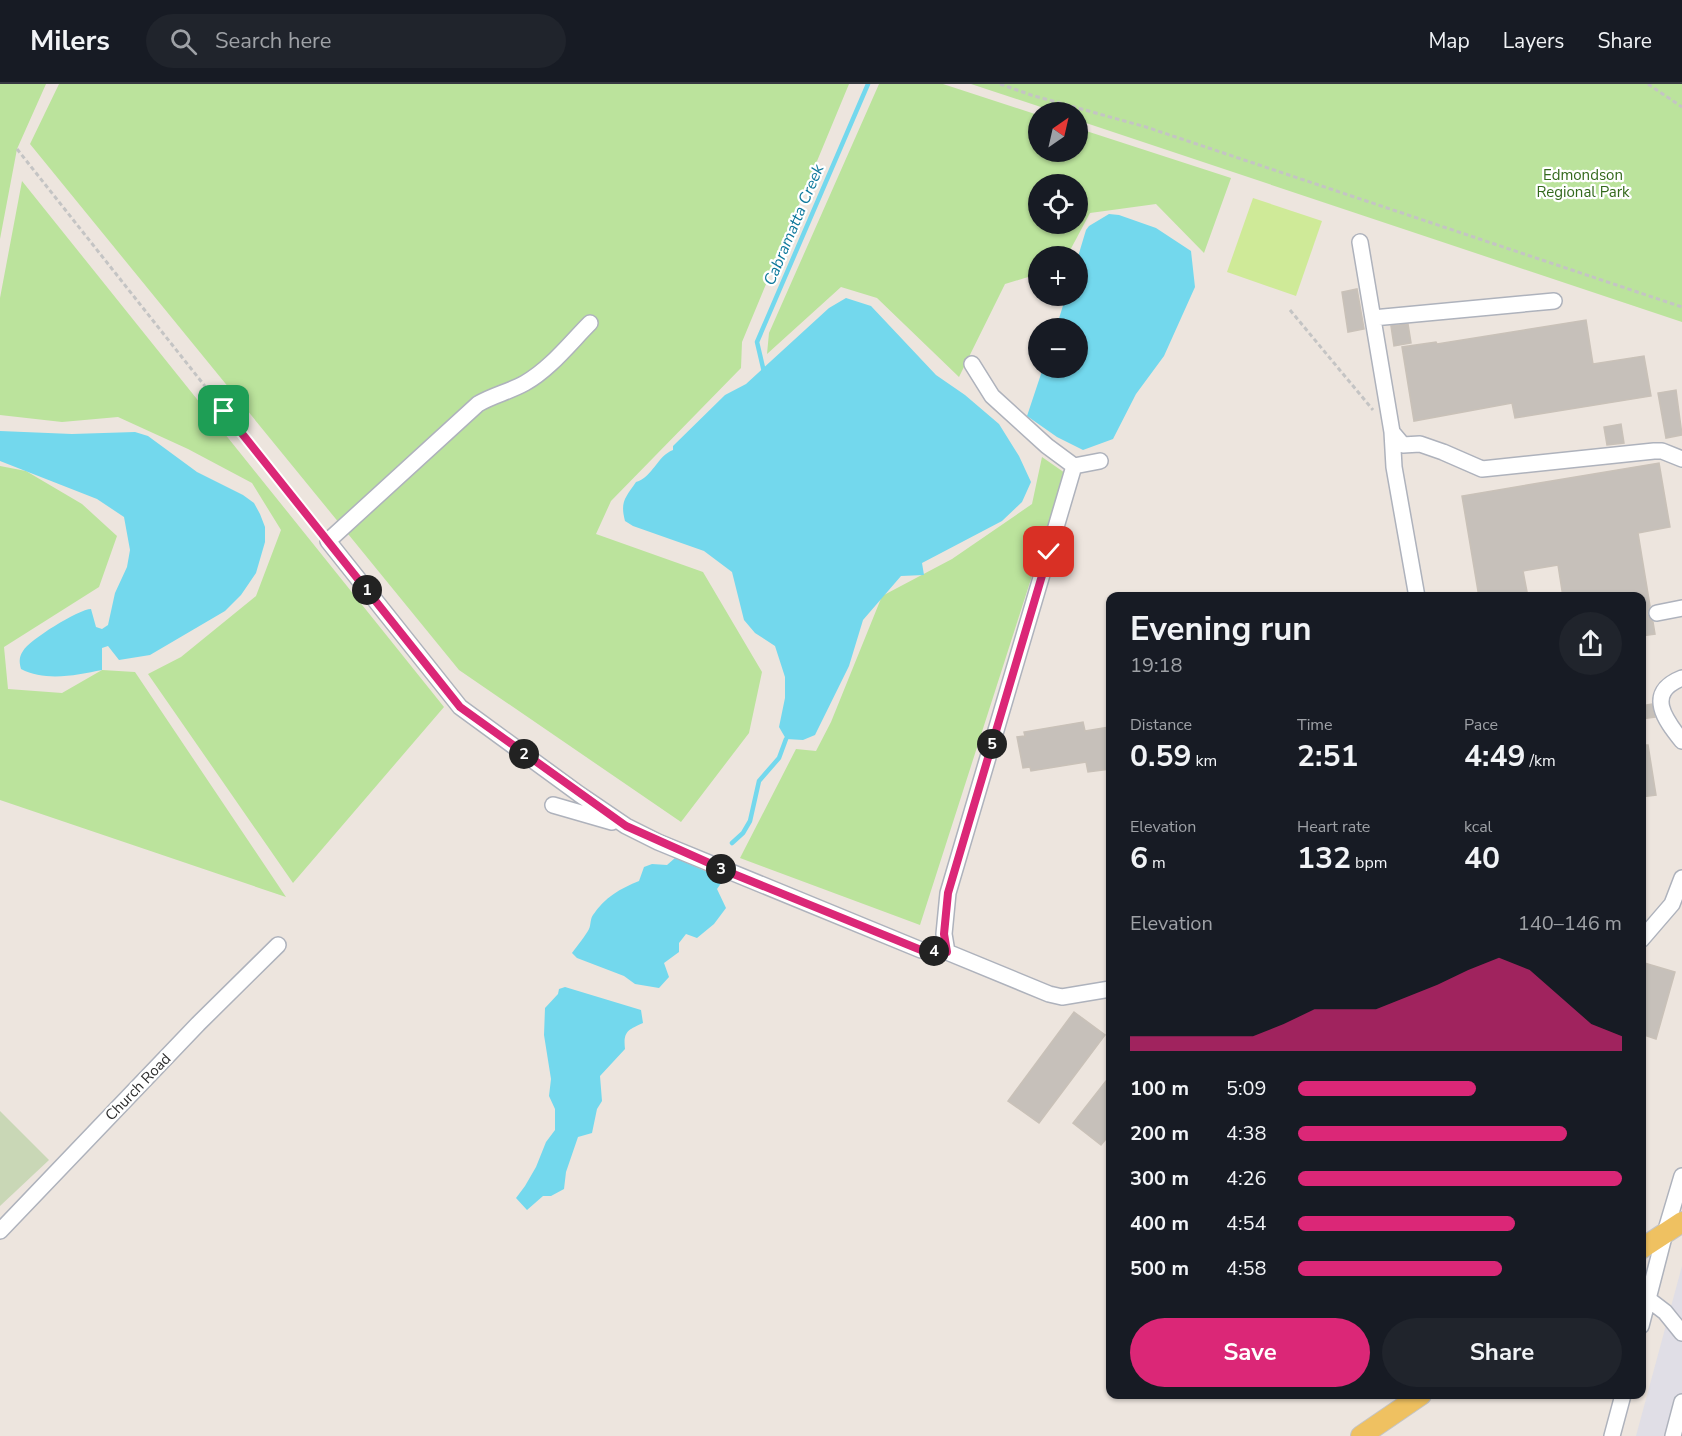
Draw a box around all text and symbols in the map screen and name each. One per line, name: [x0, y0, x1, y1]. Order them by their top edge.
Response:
search box: [146, 14, 566, 68]
text: Milers: [30, 22, 110, 60]
icon: search: [167, 25, 200, 58]
text: Search here: [215, 26, 332, 56]
text: Map: [1428, 27, 1470, 55]
text: Layers: [1503, 27, 1564, 55]
text: Share: [1597, 27, 1652, 55]
north arrow: [1028, 102, 1088, 162]
map controls: [1028, 102, 1088, 378]
water label: Cabramatta Creek: [759, 160, 830, 289]
park label: Edmondson Regional Park: [1536, 165, 1630, 202]
button: locate: [1028, 174, 1088, 234]
button: +: [1028, 246, 1088, 306]
button: −: [1028, 318, 1088, 378]
pin: [198, 385, 249, 436]
icon: arrive: [207, 394, 240, 427]
pin: [1023, 526, 1074, 577]
icon: check: [1032, 535, 1065, 568]
pin: 1: [352, 575, 382, 605]
text: 1: [362, 579, 372, 601]
text: Evening run: [1130, 607, 1312, 652]
button: share: [1559, 612, 1622, 675]
text: 19:18: [1130, 652, 1183, 679]
text: Distance: [1130, 714, 1192, 736]
text: Time: [1297, 714, 1333, 736]
text: Pace: [1464, 714, 1498, 736]
pin: 5: [977, 729, 1007, 759]
text: 5: [987, 733, 997, 755]
text: 0.59: [1130, 736, 1191, 777]
text: 2:51: [1297, 736, 1358, 777]
text: 4:49: [1464, 736, 1525, 777]
pin: 2: [509, 739, 539, 769]
text: 2: [519, 743, 529, 765]
text: km: [1191, 750, 1217, 772]
text: /km: [1525, 750, 1556, 772]
text: Elevation: [1130, 816, 1196, 838]
text: Heart rate: [1297, 816, 1370, 838]
text: kcal: [1464, 816, 1492, 838]
text: 6: [1130, 838, 1148, 879]
text: 132: [1297, 838, 1351, 879]
text: 40: [1464, 838, 1500, 879]
text: m: [1148, 852, 1166, 874]
text: bpm: [1351, 852, 1387, 874]
pin: 3: [706, 854, 736, 884]
text: 3: [716, 858, 726, 880]
text: Elevation: [1130, 910, 1213, 937]
text: 140–146 m: [1518, 910, 1622, 937]
pin: 4: [919, 936, 949, 966]
text: 4: [929, 940, 939, 962]
street label: Church Road: [101, 1049, 175, 1125]
text: 100 m: [1130, 1075, 1189, 1102]
text: 5:09: [1226, 1075, 1267, 1102]
text: 200 m: [1130, 1120, 1189, 1147]
text: 4:38: [1226, 1120, 1267, 1147]
text: 300 m: [1130, 1165, 1189, 1192]
text: 4:26: [1226, 1165, 1267, 1192]
text: 400 m: [1130, 1210, 1189, 1237]
text: 4:54: [1226, 1210, 1267, 1237]
text: 500 m: [1130, 1255, 1189, 1282]
text: 4:58: [1226, 1255, 1267, 1282]
button: Save: [1130, 1318, 1370, 1387]
button: Share: [1382, 1318, 1622, 1387]

